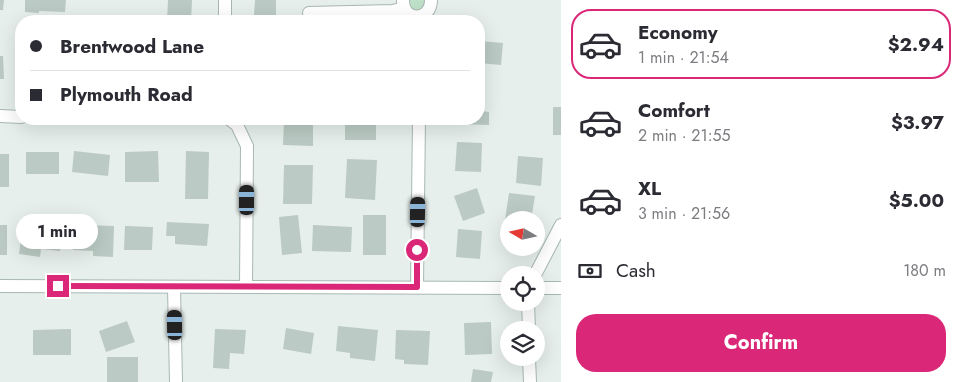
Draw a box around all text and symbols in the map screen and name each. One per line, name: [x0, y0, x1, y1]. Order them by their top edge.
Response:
text: Economy: [638, 19, 718, 46]
icon: car: [578, 22, 623, 67]
text: $2.94: [888, 31, 944, 58]
text: Brentwood Lane: [60, 33, 204, 60]
text: 1 min · 21:54: [638, 46, 729, 69]
text: Plymouth Road: [60, 81, 193, 108]
text: Comfort: [638, 97, 710, 124]
icon: car: [578, 100, 623, 145]
text: $3.97: [891, 109, 944, 136]
text: 2 min · 21:55: [638, 124, 731, 147]
text: XL: [638, 175, 661, 202]
icon: car: [578, 178, 623, 223]
car: [239, 185, 254, 215]
text: $5.00: [889, 187, 944, 214]
car: [410, 197, 425, 227]
text: 3 min · 21:56: [638, 202, 730, 225]
north arrow: [500, 211, 545, 256]
map controls: [500, 211, 545, 366]
callout: 1 min: [17, 214, 99, 248]
text: 1 min: [37, 220, 77, 243]
route start: [406, 239, 428, 261]
icon: cash: [576, 257, 604, 285]
text: Cash: [616, 257, 656, 284]
text: 180 m: [903, 259, 946, 282]
button: locate: [500, 266, 545, 311]
route end: [47, 275, 69, 297]
car: [167, 310, 182, 340]
button: Confirm: [576, 314, 946, 372]
button: layers: [500, 321, 545, 366]

